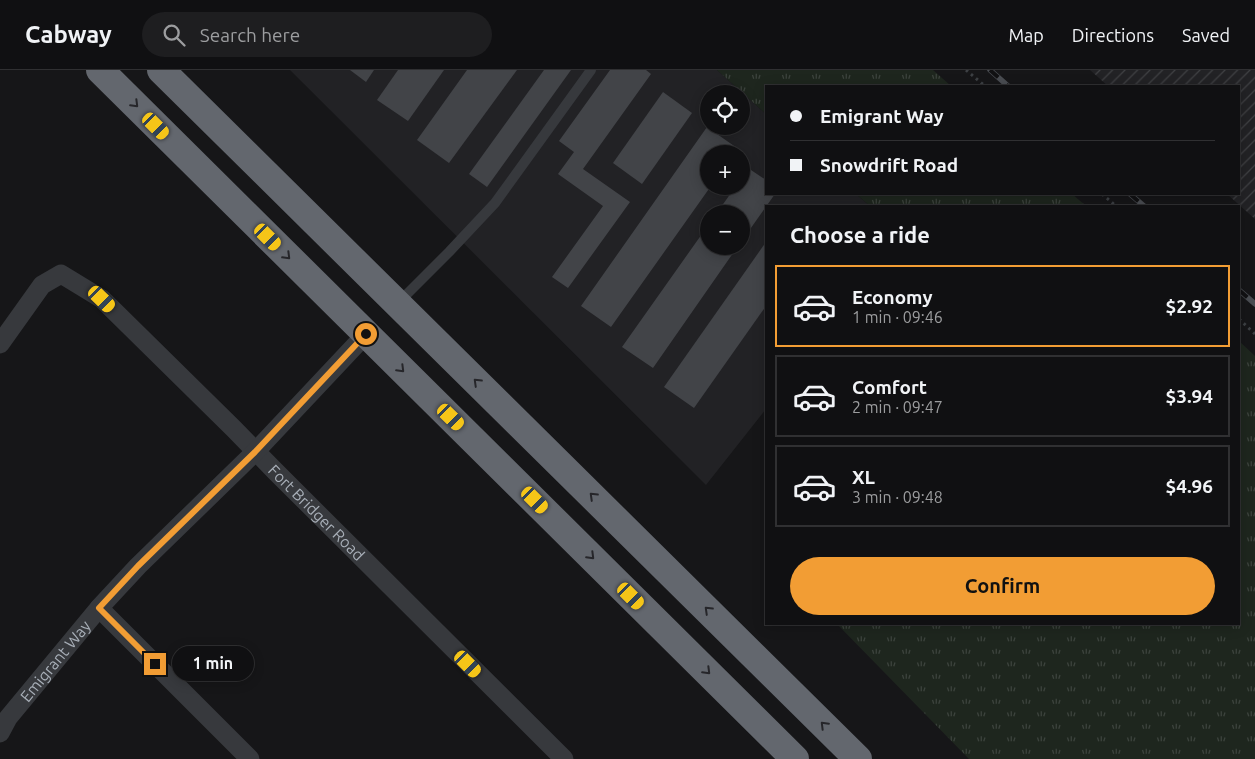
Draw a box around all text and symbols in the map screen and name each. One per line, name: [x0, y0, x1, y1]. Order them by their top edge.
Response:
search box: [142, 12, 492, 57]
text: Cabway: [25, 21, 112, 48]
icon: search: [160, 21, 188, 49]
text: Search here: [200, 24, 300, 46]
text: Map: [1008, 25, 1044, 45]
text: Directions: [1072, 25, 1154, 45]
text: Saved: [1182, 25, 1230, 45]
map controls: [700, 85, 750, 255]
button: locate: [700, 85, 750, 135]
one-way arrow: [129, 99, 138, 108]
text: Emigrant Way: [820, 105, 944, 127]
car: [140, 110, 171, 142]
button: +: [700, 145, 750, 195]
text: Snowdrift Road: [820, 154, 958, 176]
button: −: [700, 205, 750, 255]
car: [252, 221, 283, 253]
text: Choose a ride: [790, 222, 930, 247]
one-way arrow: [281, 250, 290, 259]
car: [85, 283, 118, 315]
icon: car: [792, 284, 837, 329]
text: Economy: [852, 286, 933, 308]
text: $2.92: [1165, 295, 1213, 317]
text: 1 min · 09:46: [852, 308, 943, 326]
route start: [355, 323, 377, 345]
one-way arrow: [395, 363, 404, 372]
icon: car: [792, 374, 837, 419]
text: Comfort: [852, 376, 927, 398]
one-way arrow: [473, 379, 482, 388]
text: $3.94: [1165, 385, 1213, 407]
text: 2 min · 09:47: [852, 398, 943, 416]
car: [434, 401, 467, 433]
street label: Fort Bridger Road: [265, 461, 368, 564]
icon: car: [792, 464, 837, 509]
text: XL: [852, 466, 875, 488]
text: $4.96: [1165, 475, 1213, 497]
car: [519, 484, 550, 516]
text: 3 min · 09:48: [852, 488, 943, 506]
one-way arrow: [589, 493, 598, 502]
one-way arrow: [586, 551, 595, 560]
button: Confirm: [790, 557, 1215, 615]
car: [615, 580, 646, 612]
one-way arrow: [705, 607, 714, 616]
street label: Emigrant Way: [16, 617, 94, 705]
callout: 1 min: [172, 646, 255, 682]
car: [452, 648, 483, 680]
route end: [144, 653, 166, 675]
text: 1 min: [193, 654, 233, 672]
one-way arrow: [701, 665, 710, 674]
one-way arrow: [820, 721, 829, 730]

